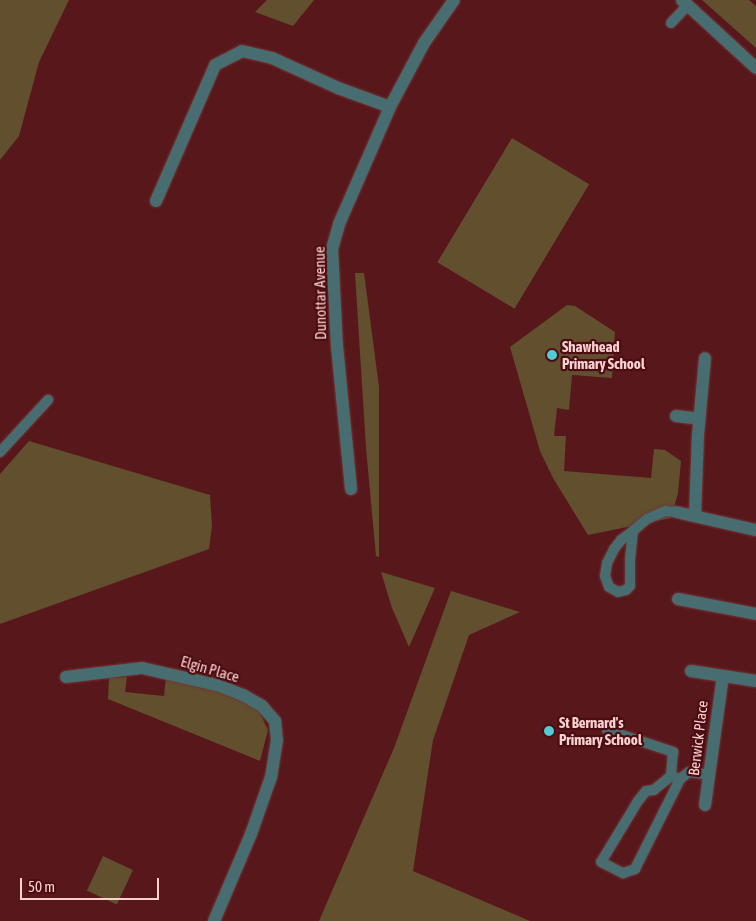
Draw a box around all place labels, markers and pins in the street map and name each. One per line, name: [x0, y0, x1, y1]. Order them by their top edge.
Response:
place label: Shawhead Primary School: [562, 337, 645, 372]
marker: Shawhead Primary School: [546, 349, 558, 361]
place label: St Bernard's Primary School: [559, 713, 642, 748]
marker: St Bernard's Primary School: [543, 725, 555, 737]

